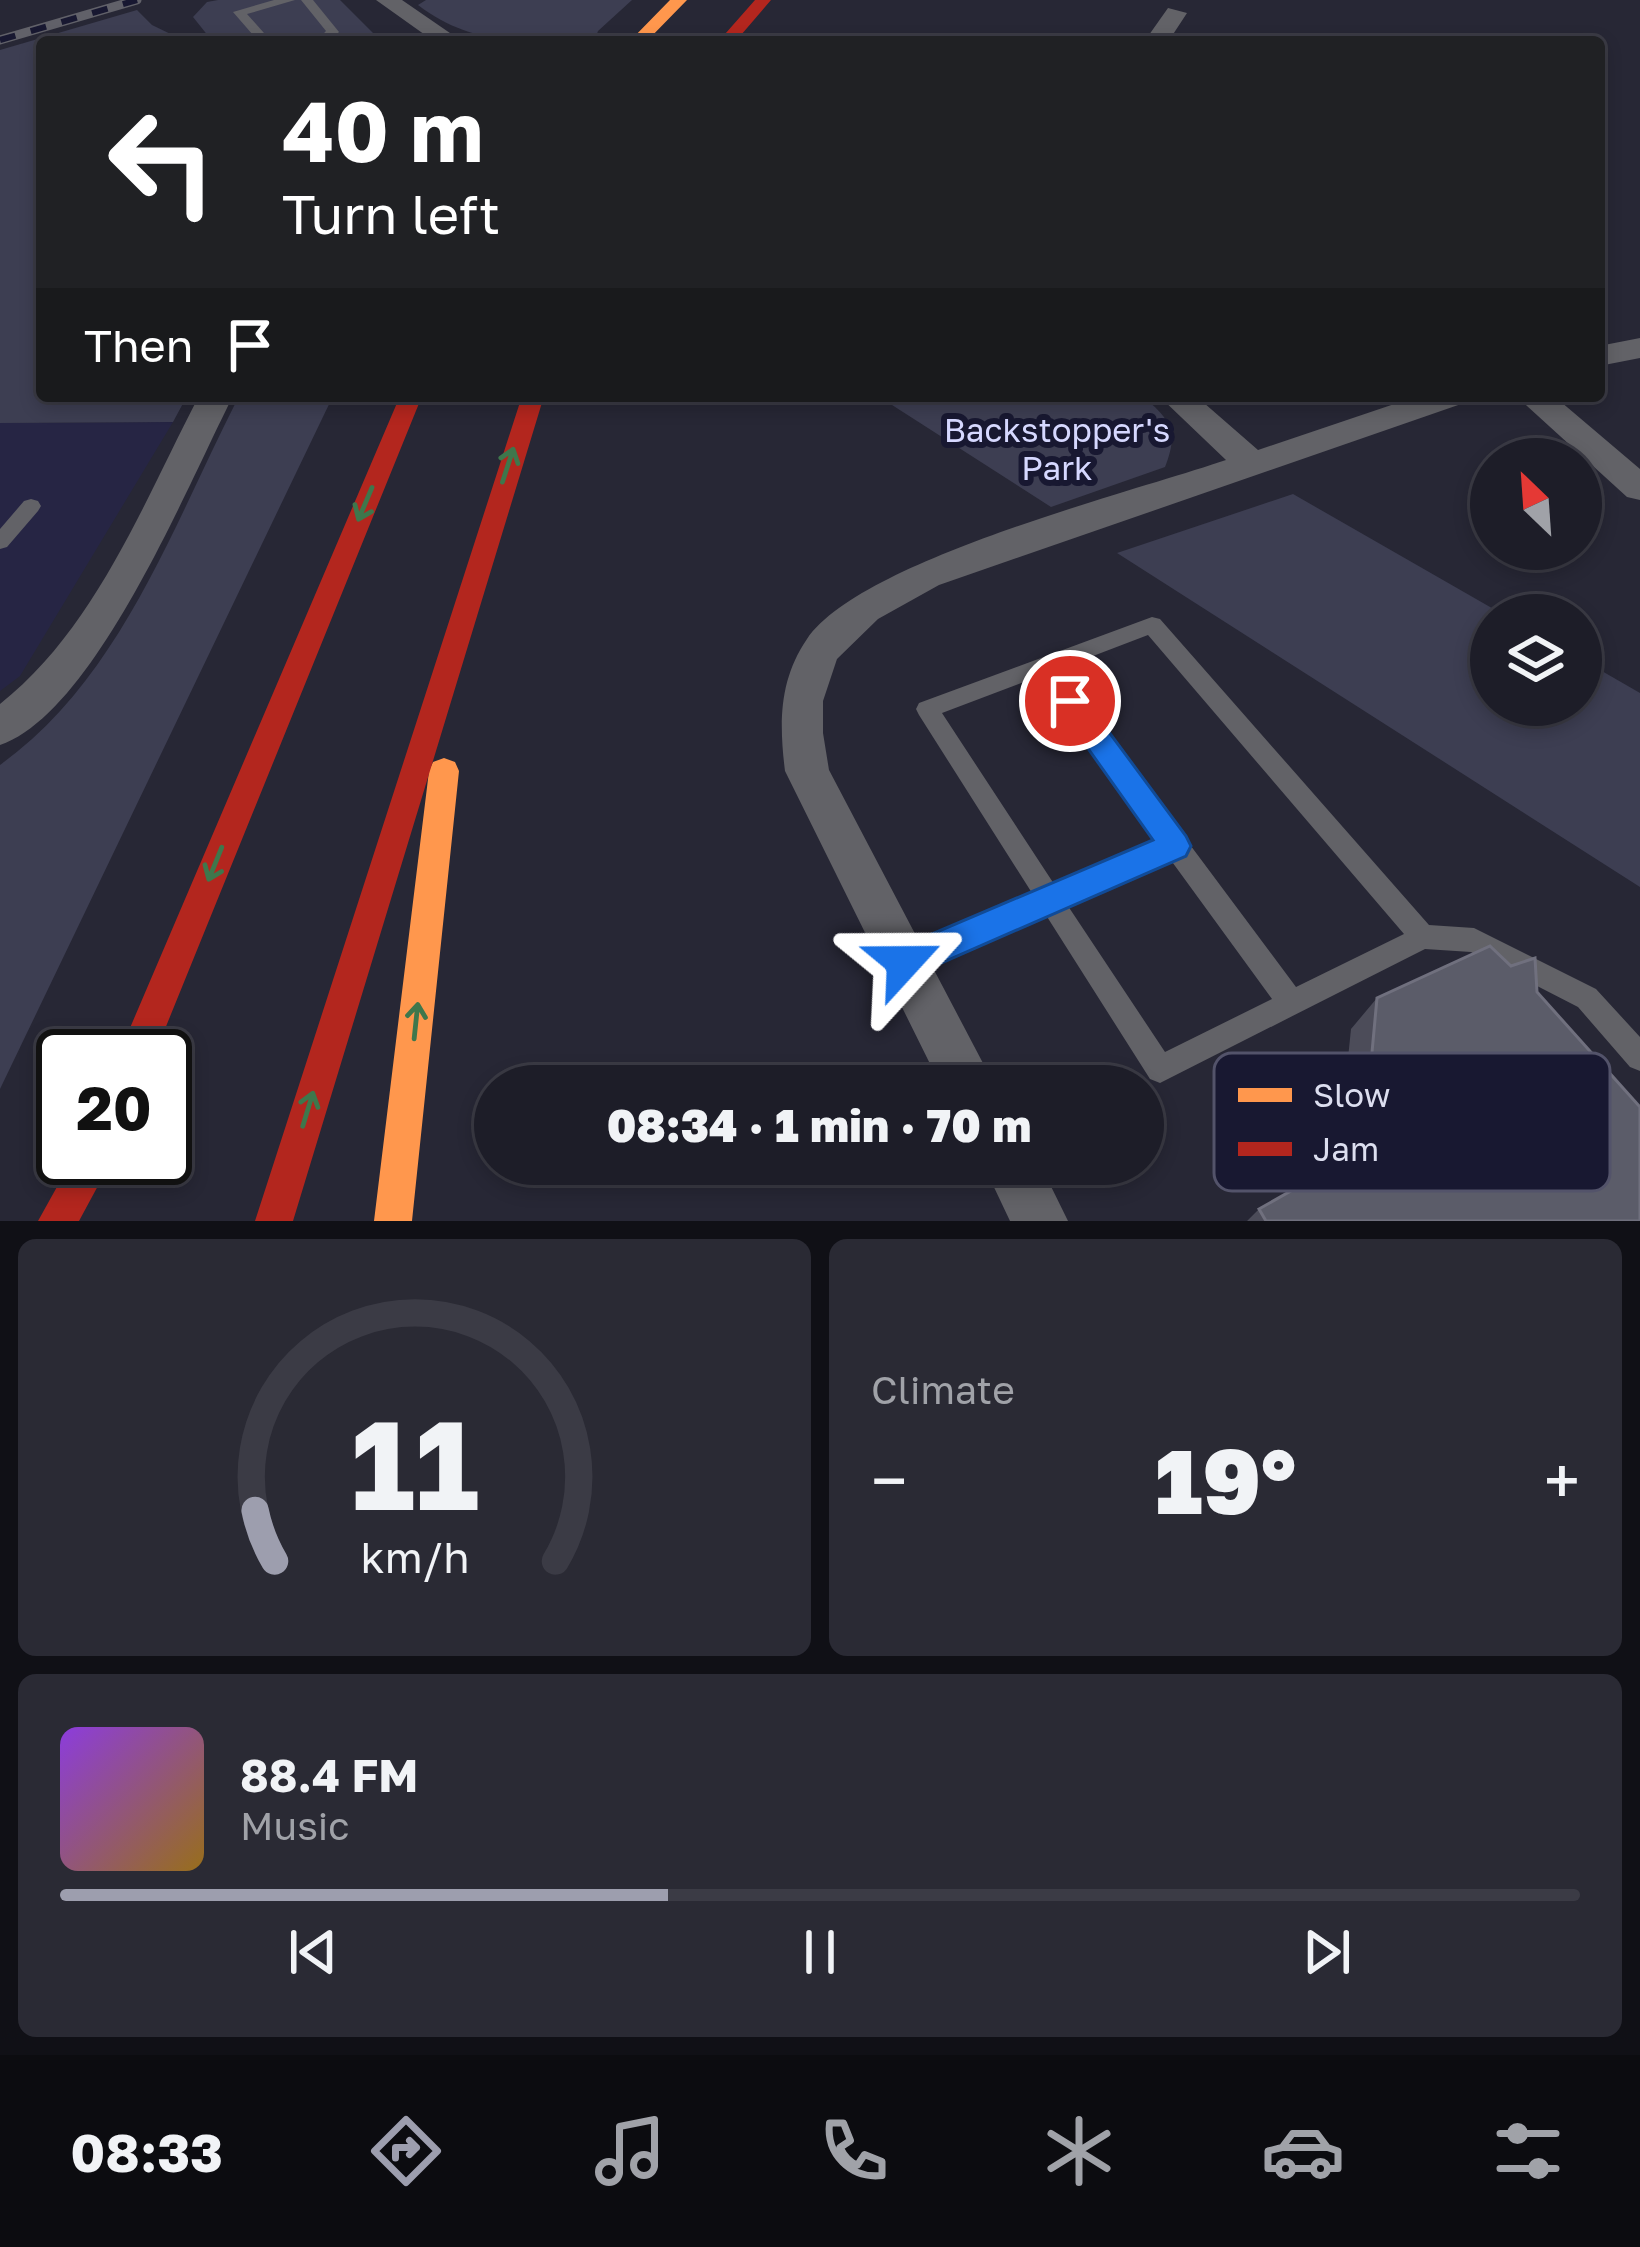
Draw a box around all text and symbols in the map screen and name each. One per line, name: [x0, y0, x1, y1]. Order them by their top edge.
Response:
text: 40 m: [282, 80, 484, 180]
icon: left: [84, 84, 240, 240]
text: Turn left: [282, 181, 500, 246]
icon: arrive: [217, 312, 283, 378]
text: Then: [84, 318, 193, 372]
park label: Backstopper's Park: [944, 410, 1170, 487]
north arrow: [1470, 438, 1602, 570]
map controls: [1470, 438, 1602, 726]
one-way arrow: [498, 447, 520, 485]
one-way arrow: [353, 484, 374, 521]
button: layers: [1470, 594, 1602, 726]
pin: [1019, 650, 1121, 752]
icon: arrive: [1037, 668, 1103, 734]
one-way arrow: [203, 844, 224, 881]
position arrow: [841, 899, 967, 1025]
one-way arrow: [406, 1002, 428, 1041]
speed limit sign: 20: [36, 1029, 192, 1185]
legend: [1214, 1053, 1610, 1191]
text: Slow: [1313, 1075, 1391, 1114]
one-way arrow: [298, 1091, 320, 1129]
text: 08:34 · 1 min · 70 m: [607, 1098, 1031, 1152]
text: Jam: [1313, 1129, 1379, 1168]
text: Climate: [871, 1366, 1015, 1413]
text: 11: [350, 1388, 479, 1537]
text: 19°: [1155, 1426, 1296, 1534]
text: −: [871, 1440, 907, 1520]
text: +: [1544, 1440, 1580, 1520]
text: km/h: [360, 1530, 469, 1581]
text: 88.4 FM: [240, 1748, 418, 1802]
text: Music: [240, 1802, 350, 1849]
icon: previous: [280, 1919, 346, 1985]
icon: pause: [787, 1919, 853, 1985]
icon: next: [1294, 1919, 1360, 1985]
icon: directions: [364, 2109, 448, 2193]
icon: music: [588, 2109, 672, 2193]
icon: phone: [812, 2109, 896, 2193]
icon: climate: [1037, 2109, 1121, 2193]
icon: car: [1261, 2109, 1345, 2193]
icon: filters: [1486, 2109, 1570, 2193]
text: 08:33: [70, 2119, 223, 2184]

